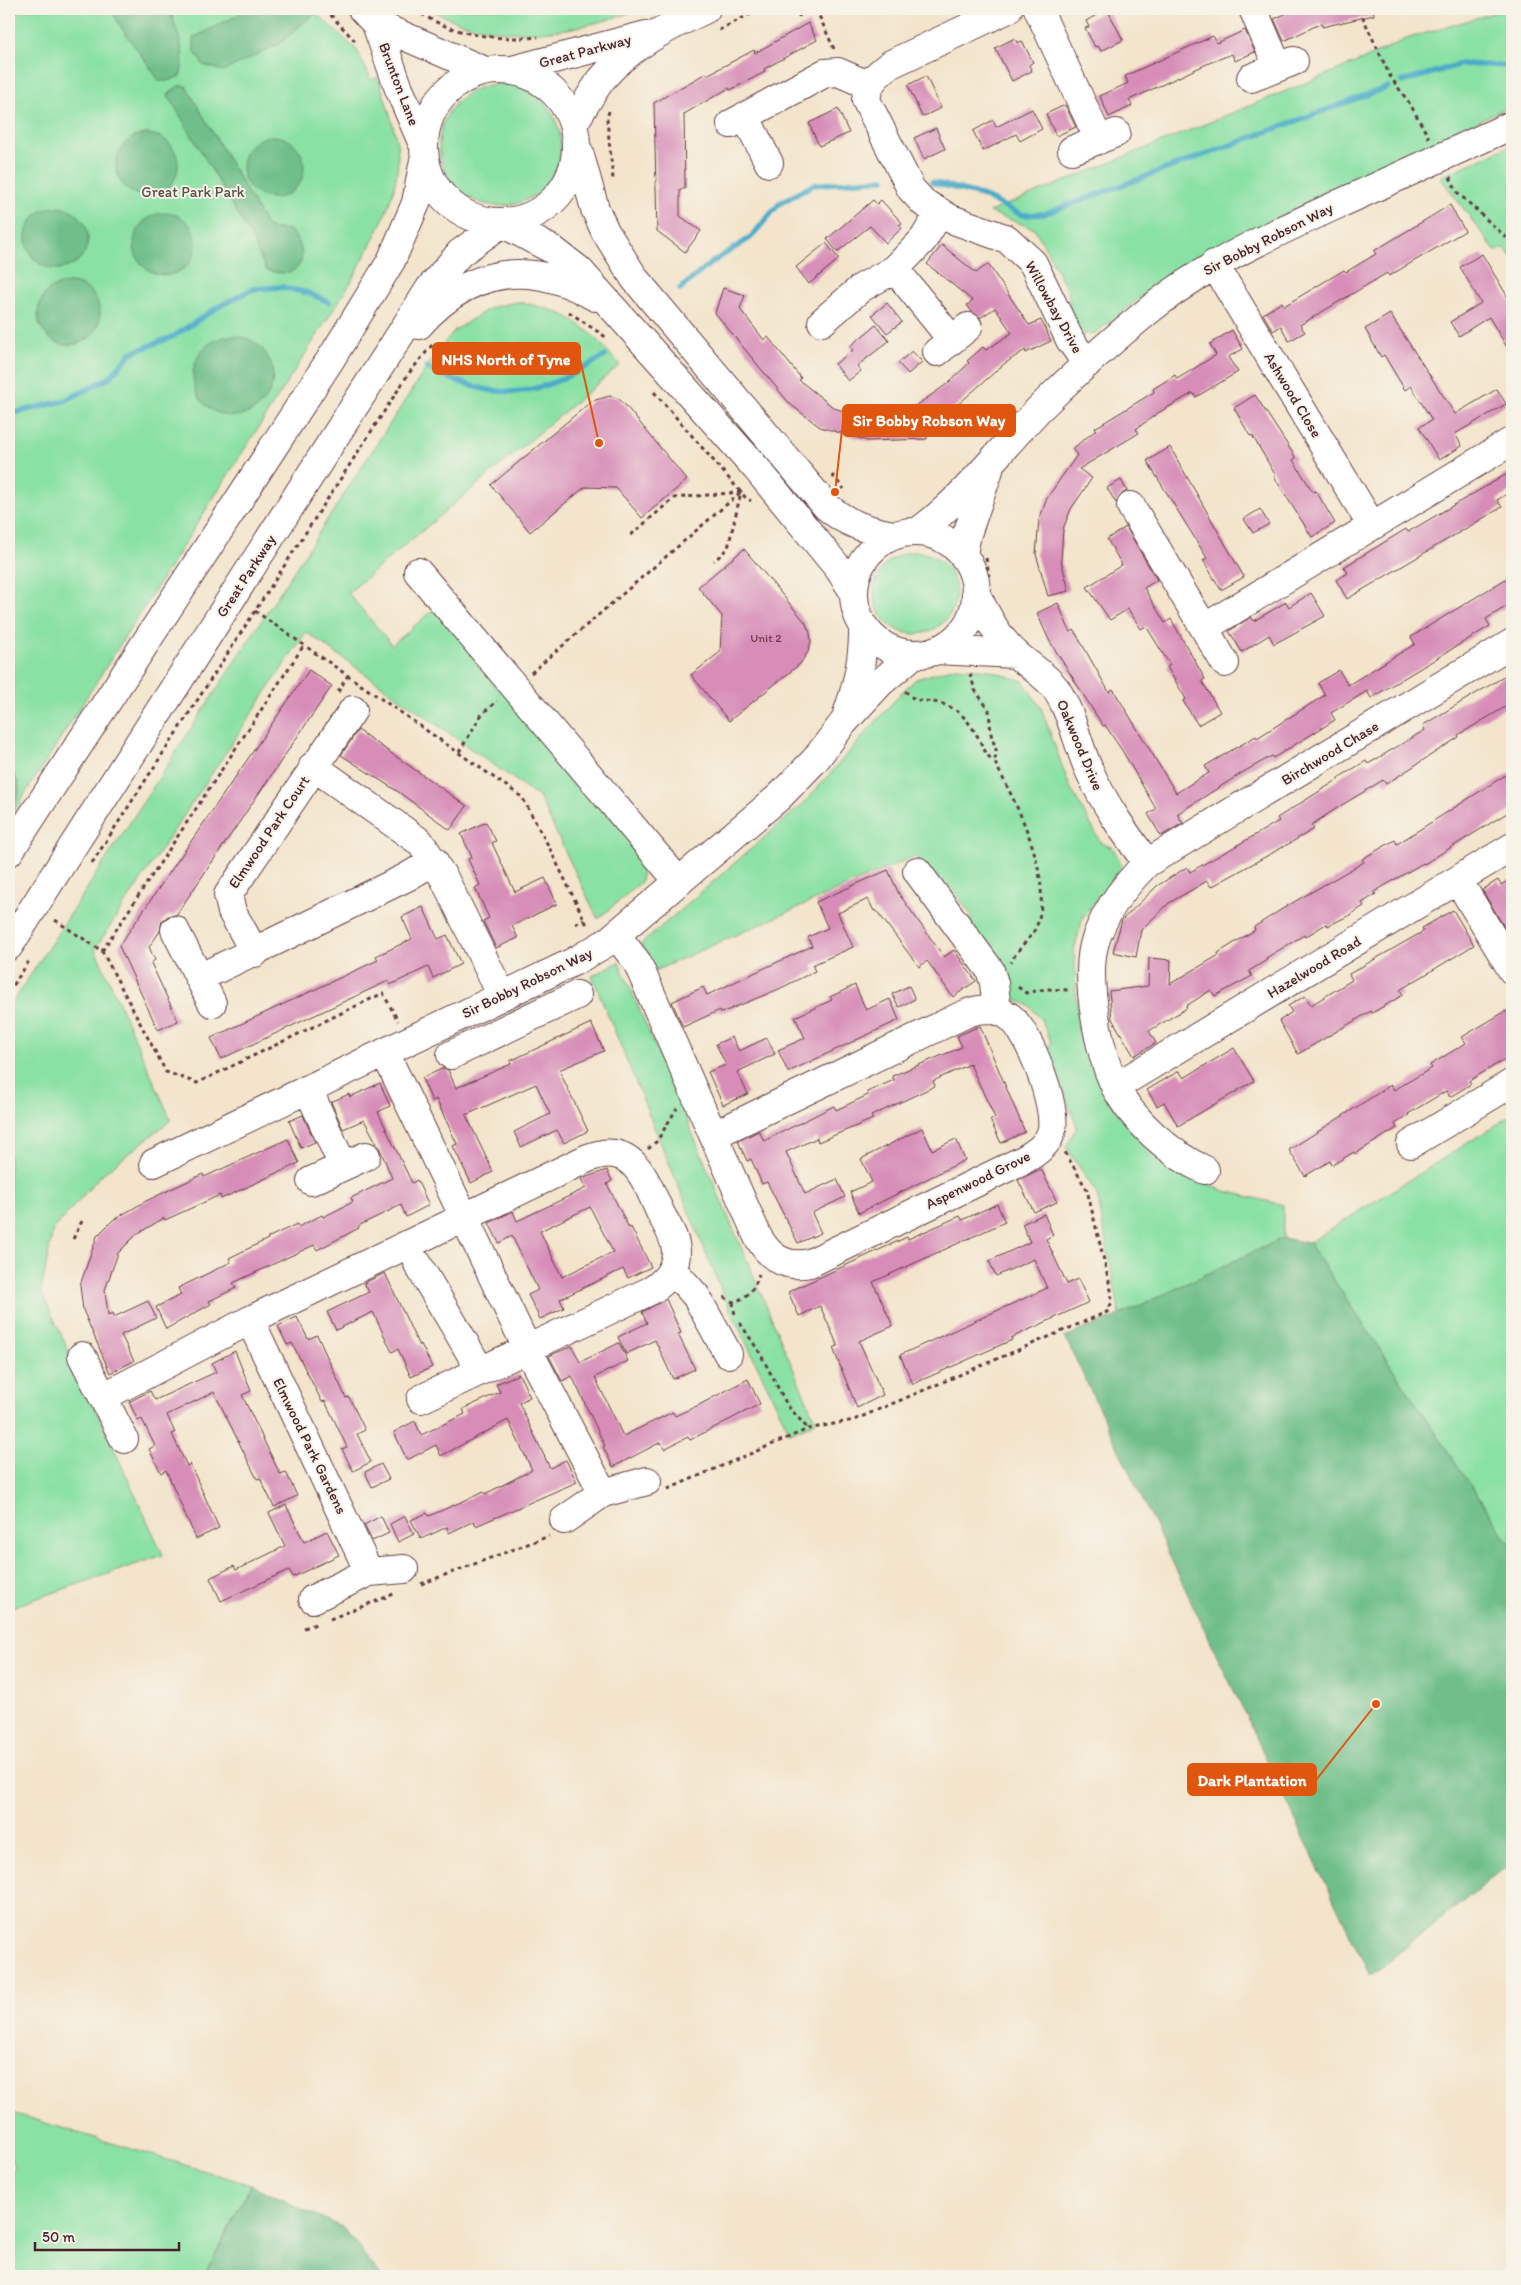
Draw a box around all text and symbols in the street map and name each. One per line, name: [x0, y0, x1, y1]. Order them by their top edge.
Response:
street label: Great Parkway: [537, 30, 633, 72]
street label: Brunton Lane: [375, 40, 423, 128]
park label: Great Park Park: [141, 183, 245, 201]
street label: Sir Bobby Robson Way: [1200, 199, 1336, 279]
street label: Willowbay Drive: [1021, 258, 1087, 356]
callout: NHS North of Tyne: [433, 343, 580, 374]
street label: Ashwood Close: [1260, 349, 1326, 441]
text: NHS North of Tyne: [442, 350, 571, 370]
callout: Sir Bobby Robson Way: [843, 405, 1015, 436]
text: Sir Bobby Robson Way: [853, 411, 1006, 431]
street label: Great Parkway: [213, 531, 279, 621]
house number: Unit 2: [750, 631, 782, 645]
street label: Oakwood Drive: [1053, 697, 1107, 793]
street label: Birchwood Chase: [1278, 717, 1382, 789]
street label: Elmwood Park Court: [225, 772, 314, 892]
street label: Hazelwood Road: [1264, 932, 1364, 1002]
street label: Sir Bobby Robson Way: [459, 944, 595, 1022]
street label: Aspenwood Grove: [923, 1147, 1033, 1213]
street label: Elmwood Park Gardens: [269, 1375, 351, 1517]
callout: Dark Plantation: [1188, 1764, 1316, 1795]
text: Dark Plantation: [1197, 1771, 1308, 1790]
scale bar: [35, 2220, 179, 2252]
text: 50 m: [42, 2228, 75, 2246]

